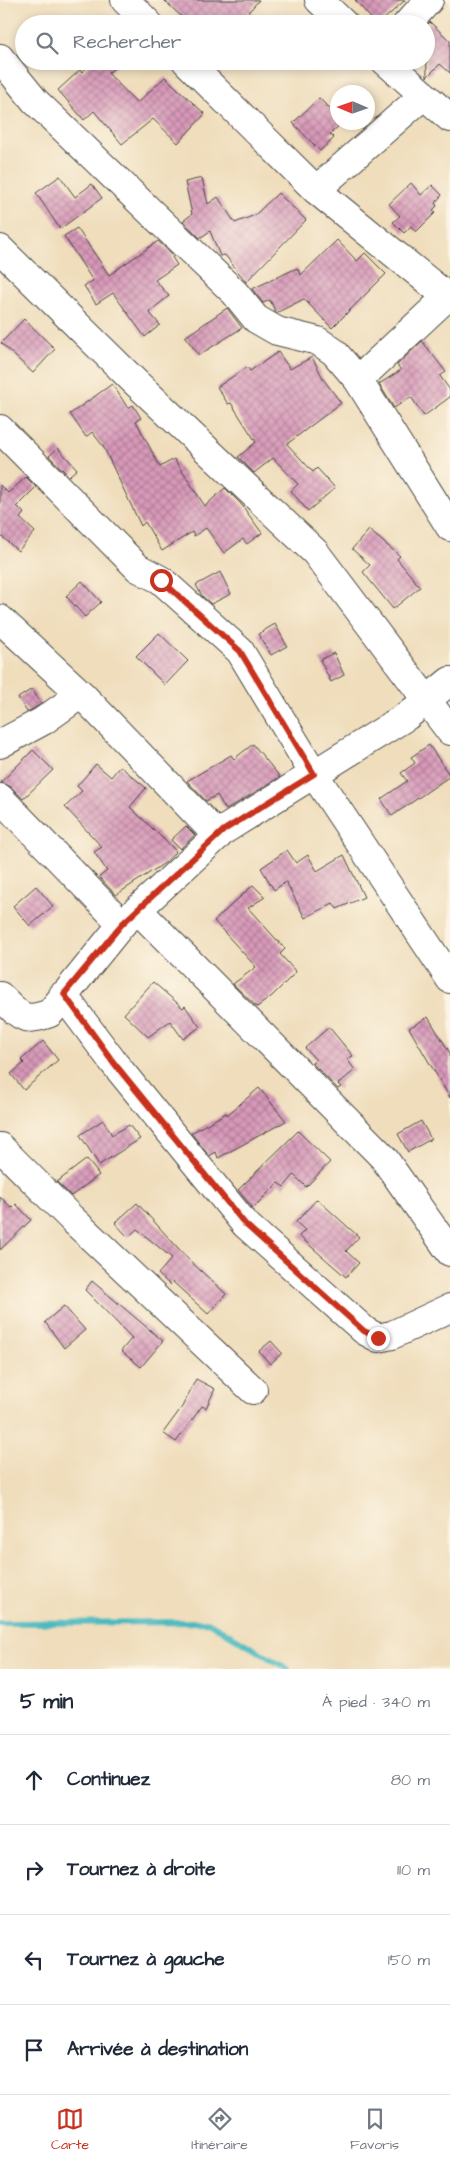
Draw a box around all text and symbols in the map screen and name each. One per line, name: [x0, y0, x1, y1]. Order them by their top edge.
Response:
search box: [15, 15, 435, 70]
icon: search: [33, 29, 61, 57]
text: Rechercher: [73, 29, 181, 56]
north arrow: [330, 85, 375, 130]
route start: [150, 569, 173, 592]
route end: [367, 1327, 390, 1350]
text: 5 min: [20, 1687, 73, 1716]
text: À pied · 340 m: [322, 1691, 430, 1713]
icon: ahead: [20, 1766, 48, 1794]
text: Continuez: [67, 1766, 150, 1793]
text: 80 m: [391, 1769, 430, 1791]
icon: right: [20, 1856, 48, 1884]
text: Tournez à droite: [67, 1856, 215, 1883]
text: 110 m: [397, 1859, 430, 1881]
icon: left: [20, 1946, 48, 1974]
text: Tournez à gauche: [67, 1946, 225, 1973]
text: 150 m: [388, 1949, 430, 1971]
icon: arrive: [20, 2036, 48, 2064]
text: Arrivée à destination: [67, 2036, 248, 2063]
tab: Carte: [51, 2105, 89, 2155]
tab: Itinéraire: [191, 2105, 248, 2155]
tab: Favoris: [350, 2105, 399, 2155]

